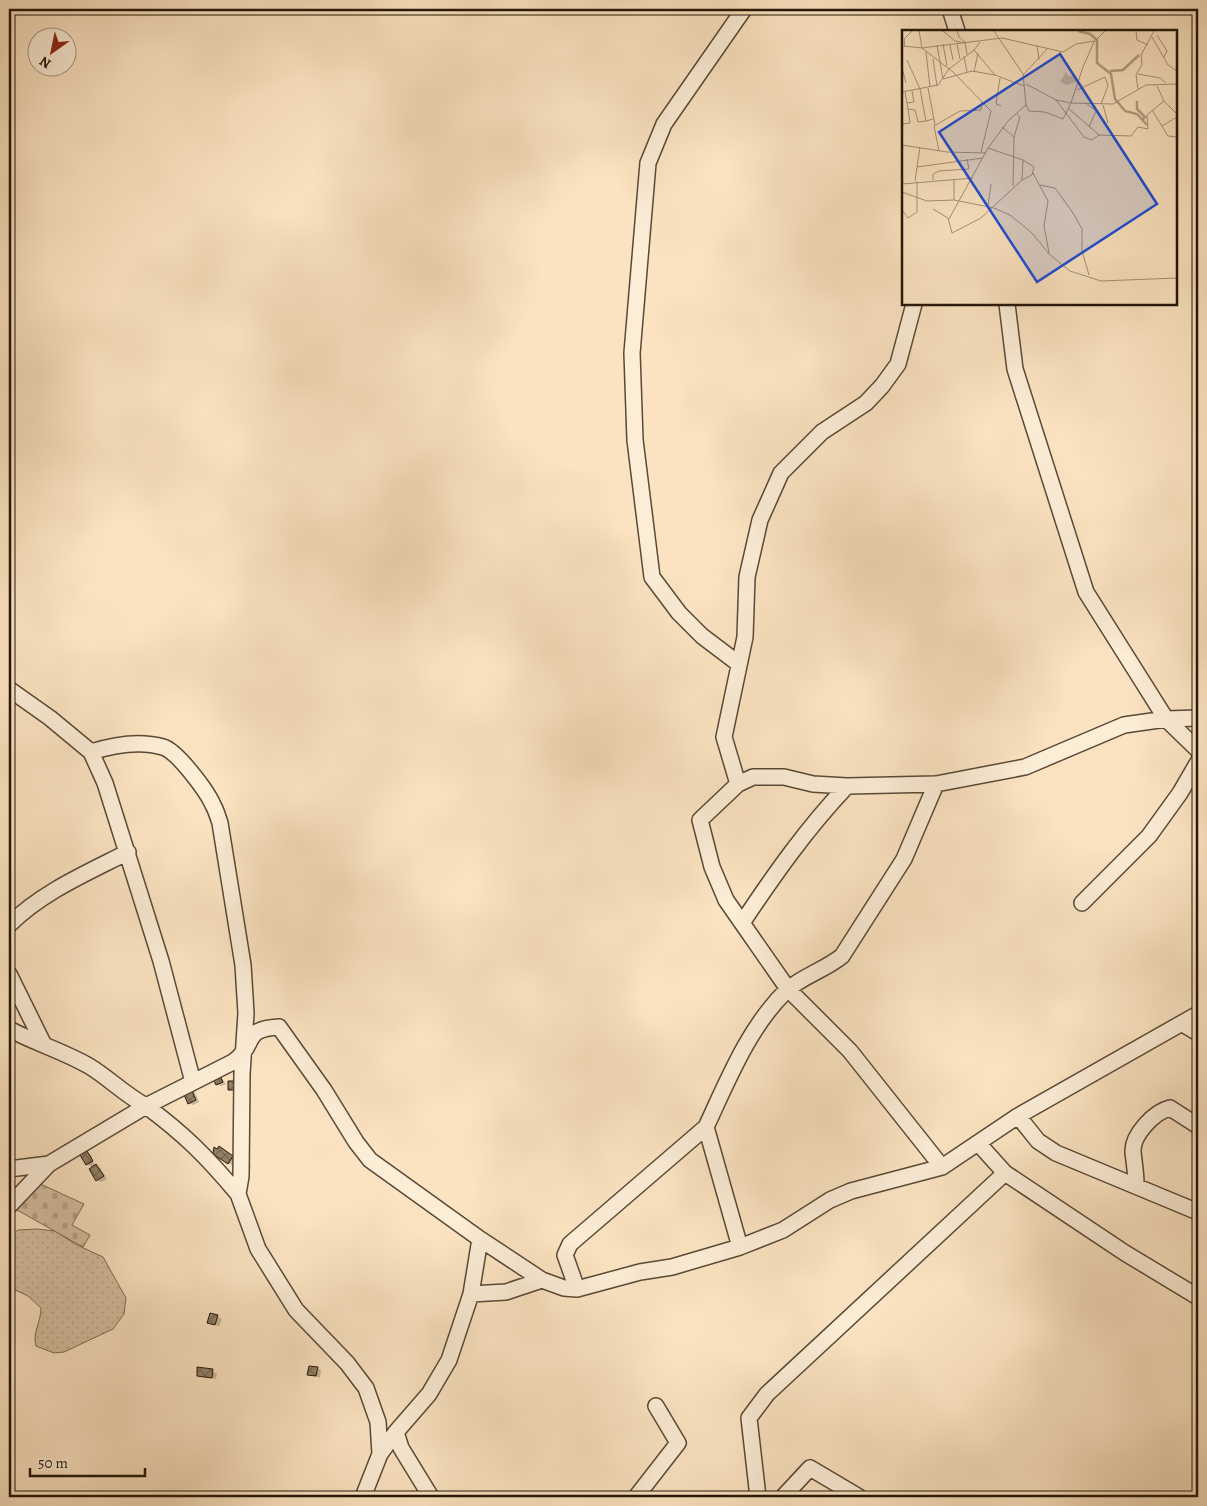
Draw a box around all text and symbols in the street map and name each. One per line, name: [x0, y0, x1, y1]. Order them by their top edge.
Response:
north arrow: [28, 28, 78, 78]
inset map: [902, 30, 1177, 305]
text: N: [36, 52, 55, 73]
scale bar: [30, 1446, 145, 1478]
text: 50 m: [38, 1453, 68, 1473]

